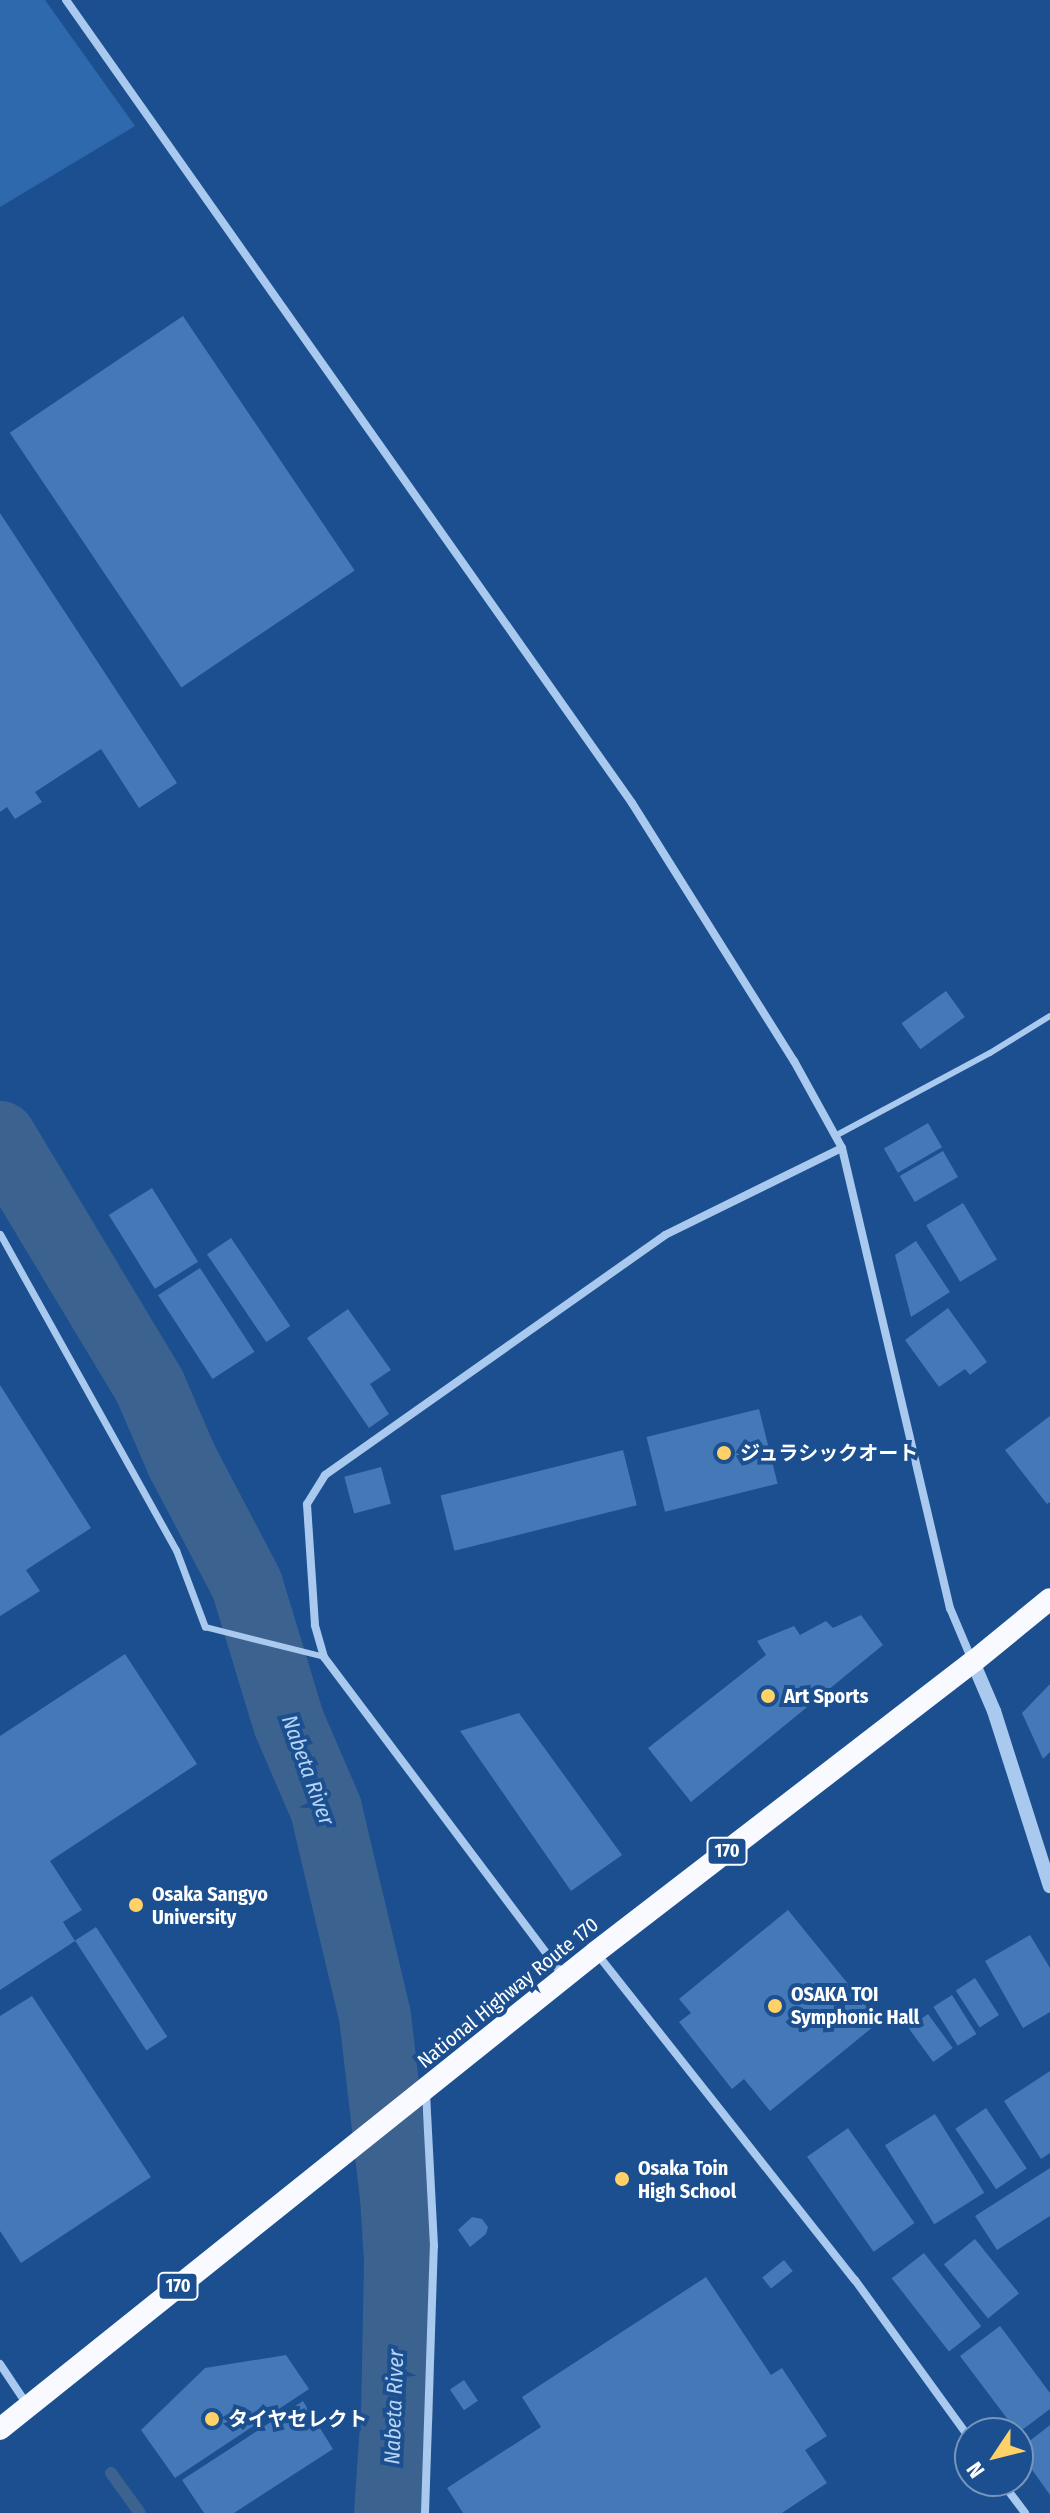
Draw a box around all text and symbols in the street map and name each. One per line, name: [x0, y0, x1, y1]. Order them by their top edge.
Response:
place label: ジュラシックオート: [740, 1441, 920, 1465]
marker: ジュラシックオート: [715, 1444, 733, 1462]
place label: Art Sports: [784, 1684, 868, 1708]
marker: Art Sports: [759, 1687, 777, 1705]
water label: Nabeta River: [276, 1711, 340, 1829]
road number: 170: [705, 1837, 749, 1865]
place label: Osaka Sangyo University: [152, 1882, 268, 1929]
marker: Osaka Sangyo University: [127, 1896, 145, 1914]
street label: National Highway Route 170: [413, 1913, 603, 2073]
place label: OSAKA TOI Symphonic Hall: [791, 1982, 919, 2029]
marker: OSAKA TOI Symphonic Hall: [766, 1997, 784, 2015]
place label: Osaka Toin High School: [638, 2156, 736, 2203]
marker: Osaka Toin High School: [613, 2170, 631, 2188]
road number: 170: [156, 2272, 200, 2300]
water label: Nabeta River: [379, 2349, 409, 2465]
place label: タイヤセレクト: [228, 2407, 368, 2431]
marker: タイヤセレクト: [203, 2410, 221, 2428]
north arrow: [954, 2417, 1034, 2497]
text: N: [961, 2457, 990, 2483]

